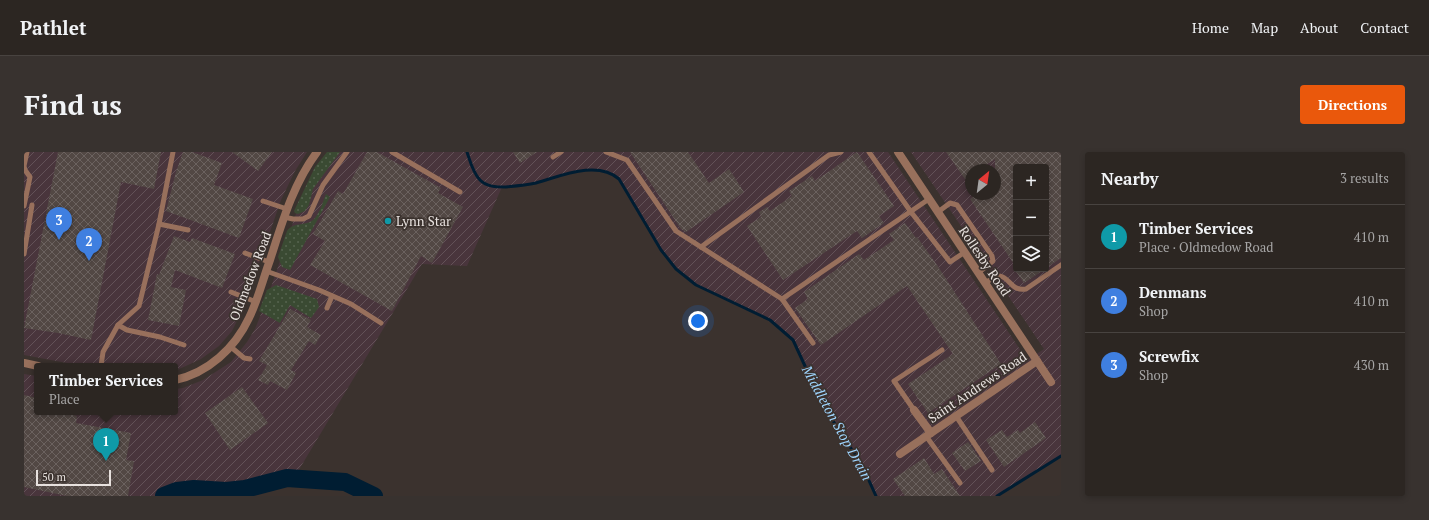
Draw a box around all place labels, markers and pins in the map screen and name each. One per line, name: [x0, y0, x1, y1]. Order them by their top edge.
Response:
pin: 3: [46, 207, 72, 240]
place label: Lynn Star: [396, 212, 451, 230]
marker: Lynn Star: [383, 216, 393, 226]
pin: 2: [76, 228, 102, 261]
pin: 1: [93, 428, 119, 461]

